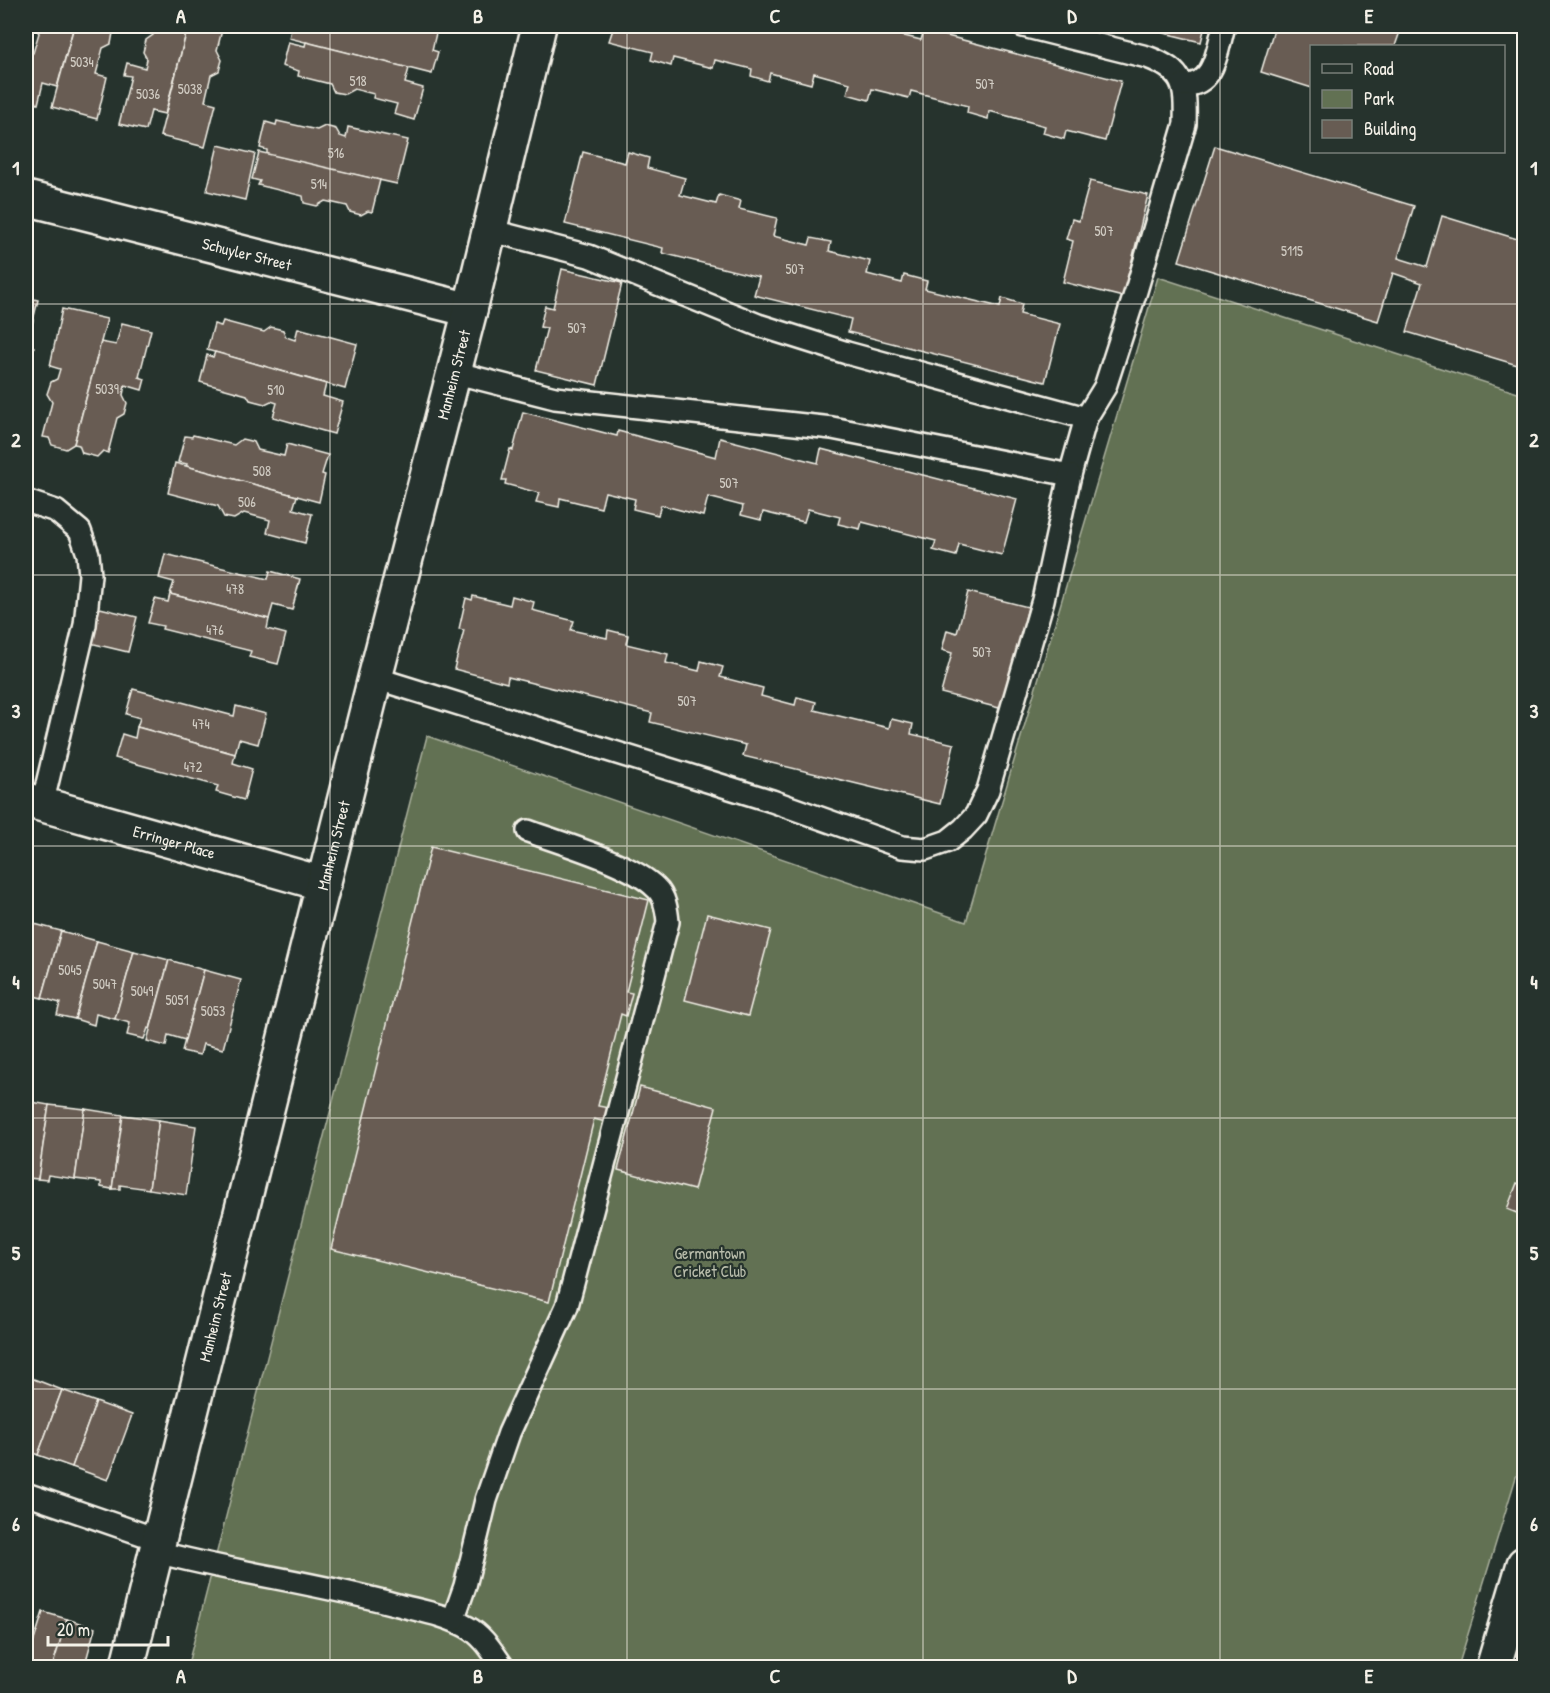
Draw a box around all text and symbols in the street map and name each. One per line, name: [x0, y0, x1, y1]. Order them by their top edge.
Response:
text: A: [176, 2, 186, 29]
text: B: [473, 2, 483, 29]
text: C: [770, 2, 781, 29]
text: D: [1067, 2, 1077, 29]
text: E: [1365, 2, 1374, 29]
legend: [1310, 45, 1505, 153]
house number: 5034: [70, 52, 94, 71]
text: Road: [1364, 56, 1394, 81]
house number: 518: [349, 71, 367, 90]
house number: 507: [975, 74, 995, 93]
house number: 5038: [178, 79, 202, 98]
house number: 5036: [136, 84, 160, 103]
text: Park: [1364, 86, 1395, 111]
text: Building: [1364, 116, 1416, 141]
house number: 516: [328, 143, 345, 162]
text: 1: [12, 154, 20, 181]
text: 1: [1530, 154, 1538, 181]
house number: 514: [311, 174, 327, 193]
house number: 507: [1094, 221, 1114, 240]
street label: Schuyler Street: [200, 232, 295, 276]
house number: 5115: [1281, 241, 1303, 260]
house number: 507: [785, 259, 805, 278]
house number: 507: [567, 318, 587, 337]
street label: Manheim Street: [431, 327, 476, 422]
house number: 5039: [95, 379, 119, 398]
house number: 510: [267, 380, 285, 399]
text: 2: [11, 426, 21, 453]
text: 2: [1529, 426, 1539, 453]
house number: 508: [253, 461, 271, 480]
house number: 507: [719, 473, 739, 492]
house number: 506: [238, 492, 256, 511]
house number: 478: [226, 579, 244, 598]
house number: 476: [206, 620, 224, 639]
house number: 507: [972, 642, 992, 661]
house number: 507: [677, 691, 697, 710]
text: 3: [12, 697, 21, 724]
text: 3: [1530, 697, 1539, 724]
house number: 474: [192, 714, 210, 733]
house number: 472: [184, 757, 203, 776]
street label: Manheim Street: [311, 798, 355, 893]
street label: Erringer Place: [131, 820, 218, 864]
house number: 5045: [58, 960, 82, 979]
text: 4: [12, 968, 20, 995]
text: 4: [1530, 968, 1538, 995]
house number: 5047: [93, 974, 117, 993]
house number: 5049: [131, 981, 153, 1000]
house number: 5051: [165, 990, 189, 1009]
house number: 5053: [201, 1001, 225, 1020]
text: 5: [12, 1239, 21, 1266]
text: 5: [1530, 1239, 1539, 1266]
park label: Germantown Cricket Club: [674, 1242, 746, 1282]
street label: Manheim Street: [193, 1269, 237, 1364]
text: 6: [12, 1510, 20, 1537]
text: 6: [1530, 1510, 1538, 1537]
scale bar: [48, 1609, 168, 1647]
text: 20 m: [57, 1617, 90, 1642]
text: A: [176, 1662, 186, 1689]
text: B: [473, 1662, 483, 1689]
text: C: [770, 1662, 781, 1689]
text: D: [1067, 1662, 1077, 1689]
text: E: [1365, 1662, 1374, 1689]

